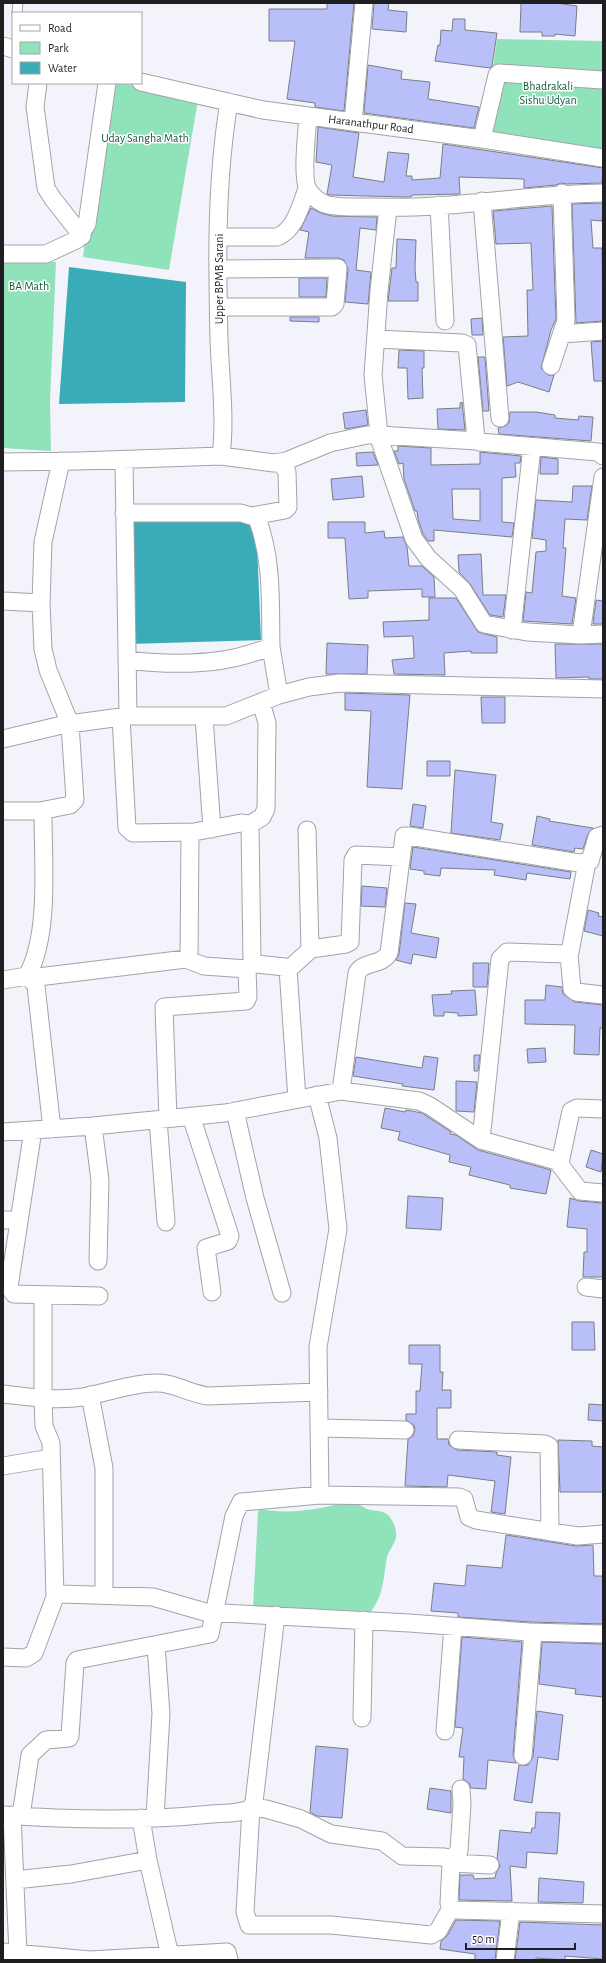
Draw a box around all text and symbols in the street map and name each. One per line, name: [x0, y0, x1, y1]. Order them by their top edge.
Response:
legend: [12, 12, 142, 84]
text: Road: [48, 22, 72, 34]
text: Park: [48, 42, 69, 54]
text: Water: [48, 62, 77, 74]
park label: Bhadrakali Sishu Udyan: [519, 80, 577, 107]
street label: Haranathpur Road: [327, 113, 415, 135]
park label: Uday Sangha Math: [101, 132, 189, 145]
street label: Upper BPMB Sarani: [213, 234, 225, 324]
park label: BA Math: [9, 280, 49, 292]
scale bar: [466, 1925, 575, 1951]
text: 50 m: [472, 1933, 495, 1945]

